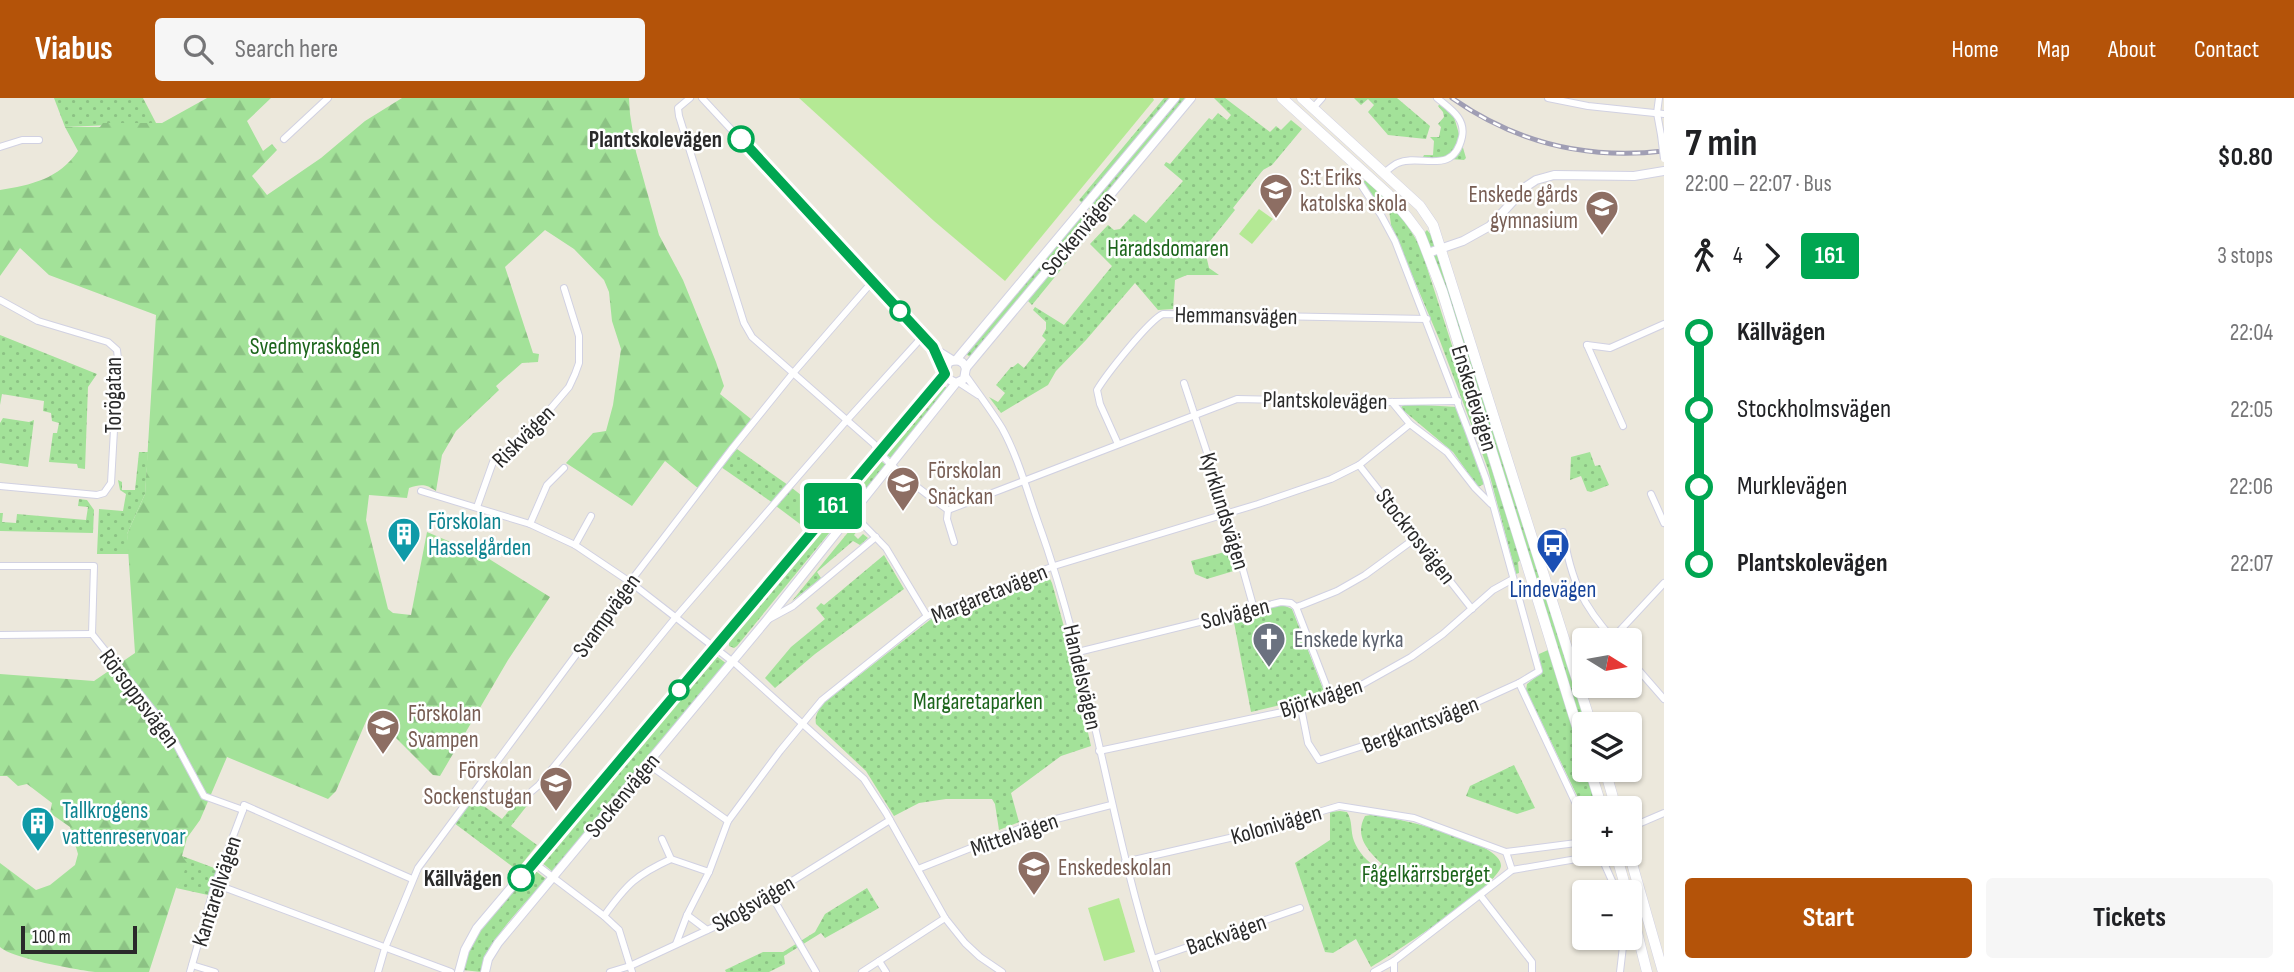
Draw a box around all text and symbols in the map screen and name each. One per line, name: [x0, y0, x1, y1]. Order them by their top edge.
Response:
search box: [155, 18, 645, 81]
text: Viabus: [35, 29, 113, 69]
icon: search: [179, 30, 217, 68]
text: Search here: [235, 34, 338, 65]
text: Home: [1951, 35, 1999, 64]
text: Map: [2037, 35, 2070, 64]
text: About: [2108, 35, 2156, 64]
text: Contact: [2194, 35, 2259, 64]
text: 7 min: [1685, 121, 1757, 166]
place label: Plantskolevägen: [589, 126, 722, 154]
marker: Plantskolevägen: [728, 126, 754, 152]
text: $0.80: [2217, 142, 2273, 173]
place label: S:t Eriks katolska skola: [1300, 164, 1407, 218]
text: 22:00 – 22:07 · Bus: [1685, 170, 1832, 198]
school or university icon: S:t Eriks katolska skola: [1257, 171, 1295, 220]
place label: Enskede gårds gymnasium: [1468, 181, 1578, 235]
street label: Sockenvägen: [1035, 186, 1122, 282]
school or university icon: Enskede gårds gymnasium: [1583, 188, 1621, 237]
park label: Häradsdomaren: [1107, 235, 1229, 263]
icon: walk: [1685, 237, 1723, 275]
icon: forward: [1753, 237, 1791, 275]
text: 161: [1815, 241, 1845, 270]
text: 4: [1733, 242, 1743, 270]
text: 3 stops: [2217, 242, 2273, 270]
unlabelled marker: [890, 301, 910, 321]
street label: Hemmansvägen: [1174, 301, 1298, 331]
text: Källvägen: [1737, 317, 1825, 348]
text: 22:04: [2230, 319, 2273, 347]
park label: Svedmyraskogen: [250, 333, 380, 361]
street label: Enskedevägen: [1445, 342, 1503, 455]
street label: Torögatan: [100, 357, 128, 433]
street label: Plantskolevägen: [1262, 386, 1388, 416]
text: Stockholmsvägen: [1737, 394, 1891, 425]
text: 22:05: [2230, 396, 2273, 424]
street label: Riskvägen: [486, 399, 561, 474]
street label: Kyrklundsvägen: [1193, 449, 1255, 573]
place label: Förskolan Snäckan: [928, 457, 1001, 511]
school or university icon: Förskolan Snäckan: [884, 464, 922, 513]
text: Murklevägen: [1737, 471, 1847, 502]
text: 22:06: [2229, 473, 2273, 501]
line badge: 161: [793, 483, 873, 529]
street label: Stockrosvägen: [1369, 483, 1461, 590]
text: 161: [818, 491, 848, 520]
place label: Förskolan Hasselgården: [428, 508, 531, 562]
building icon: Förskolan Hasselgården: [385, 515, 423, 564]
bus stop icon: Lindevägen: [1534, 526, 1572, 575]
text: Plantskolevägen: [1737, 548, 1888, 579]
text: 22:07: [2230, 550, 2273, 578]
street label: Margaretavägen: [927, 558, 1052, 630]
street label: Svampvägen: [567, 568, 647, 663]
place label: Lindevägen: [1510, 576, 1596, 604]
street label: Solvägen: [1198, 592, 1272, 636]
church icon: Enskede kyrka: [1250, 620, 1288, 669]
street label: Handelsvägen: [1056, 622, 1108, 733]
place label: Enskede kyrka: [1294, 626, 1404, 654]
north arrow: [1572, 628, 1642, 698]
map controls: [1572, 628, 1642, 950]
street label: Rörsoppsvägen: [93, 644, 186, 754]
street label: Björkvägen: [1277, 672, 1366, 724]
unlabelled marker: [669, 680, 689, 700]
park label: Margaretaparken: [913, 688, 1043, 716]
street label: Bergkantsvägen: [1358, 690, 1483, 760]
place label: Förskolan Svampen: [408, 700, 481, 754]
school or university icon: Förskolan Svampen: [364, 707, 402, 756]
button: layers: [1572, 712, 1642, 782]
street label: Sockenvägen: [579, 748, 666, 844]
place label: Förskolan Sockenstugan: [423, 757, 532, 811]
school or university icon: Förskolan Sockenstugan: [537, 764, 575, 813]
button: +: [1572, 796, 1642, 866]
place label: Tallkrogens vattenreservoar: [62, 797, 186, 851]
street label: Kolonivägen: [1228, 799, 1325, 851]
building icon: Tallkrogens vattenreservoar: [19, 804, 57, 853]
street label: Mittelvägen: [967, 807, 1062, 863]
street label: Kantarellvägen: [186, 833, 248, 950]
school or university icon: Enskedeskolan: [1015, 848, 1053, 897]
place label: Enskedeskolan: [1058, 854, 1171, 882]
park label: Fågelkärrsberget: [1362, 861, 1490, 889]
place label: Källvägen: [424, 865, 502, 893]
marker: Källvägen: [508, 865, 534, 891]
street label: Skogsvägen: [707, 869, 800, 939]
button: Start: [1685, 878, 1972, 958]
button: Tickets: [1986, 878, 2273, 958]
button: −: [1572, 880, 1642, 950]
street label: Backvägen: [1183, 908, 1270, 962]
scale bar: [21, 923, 136, 955]
text: 100 m: [32, 926, 71, 949]

